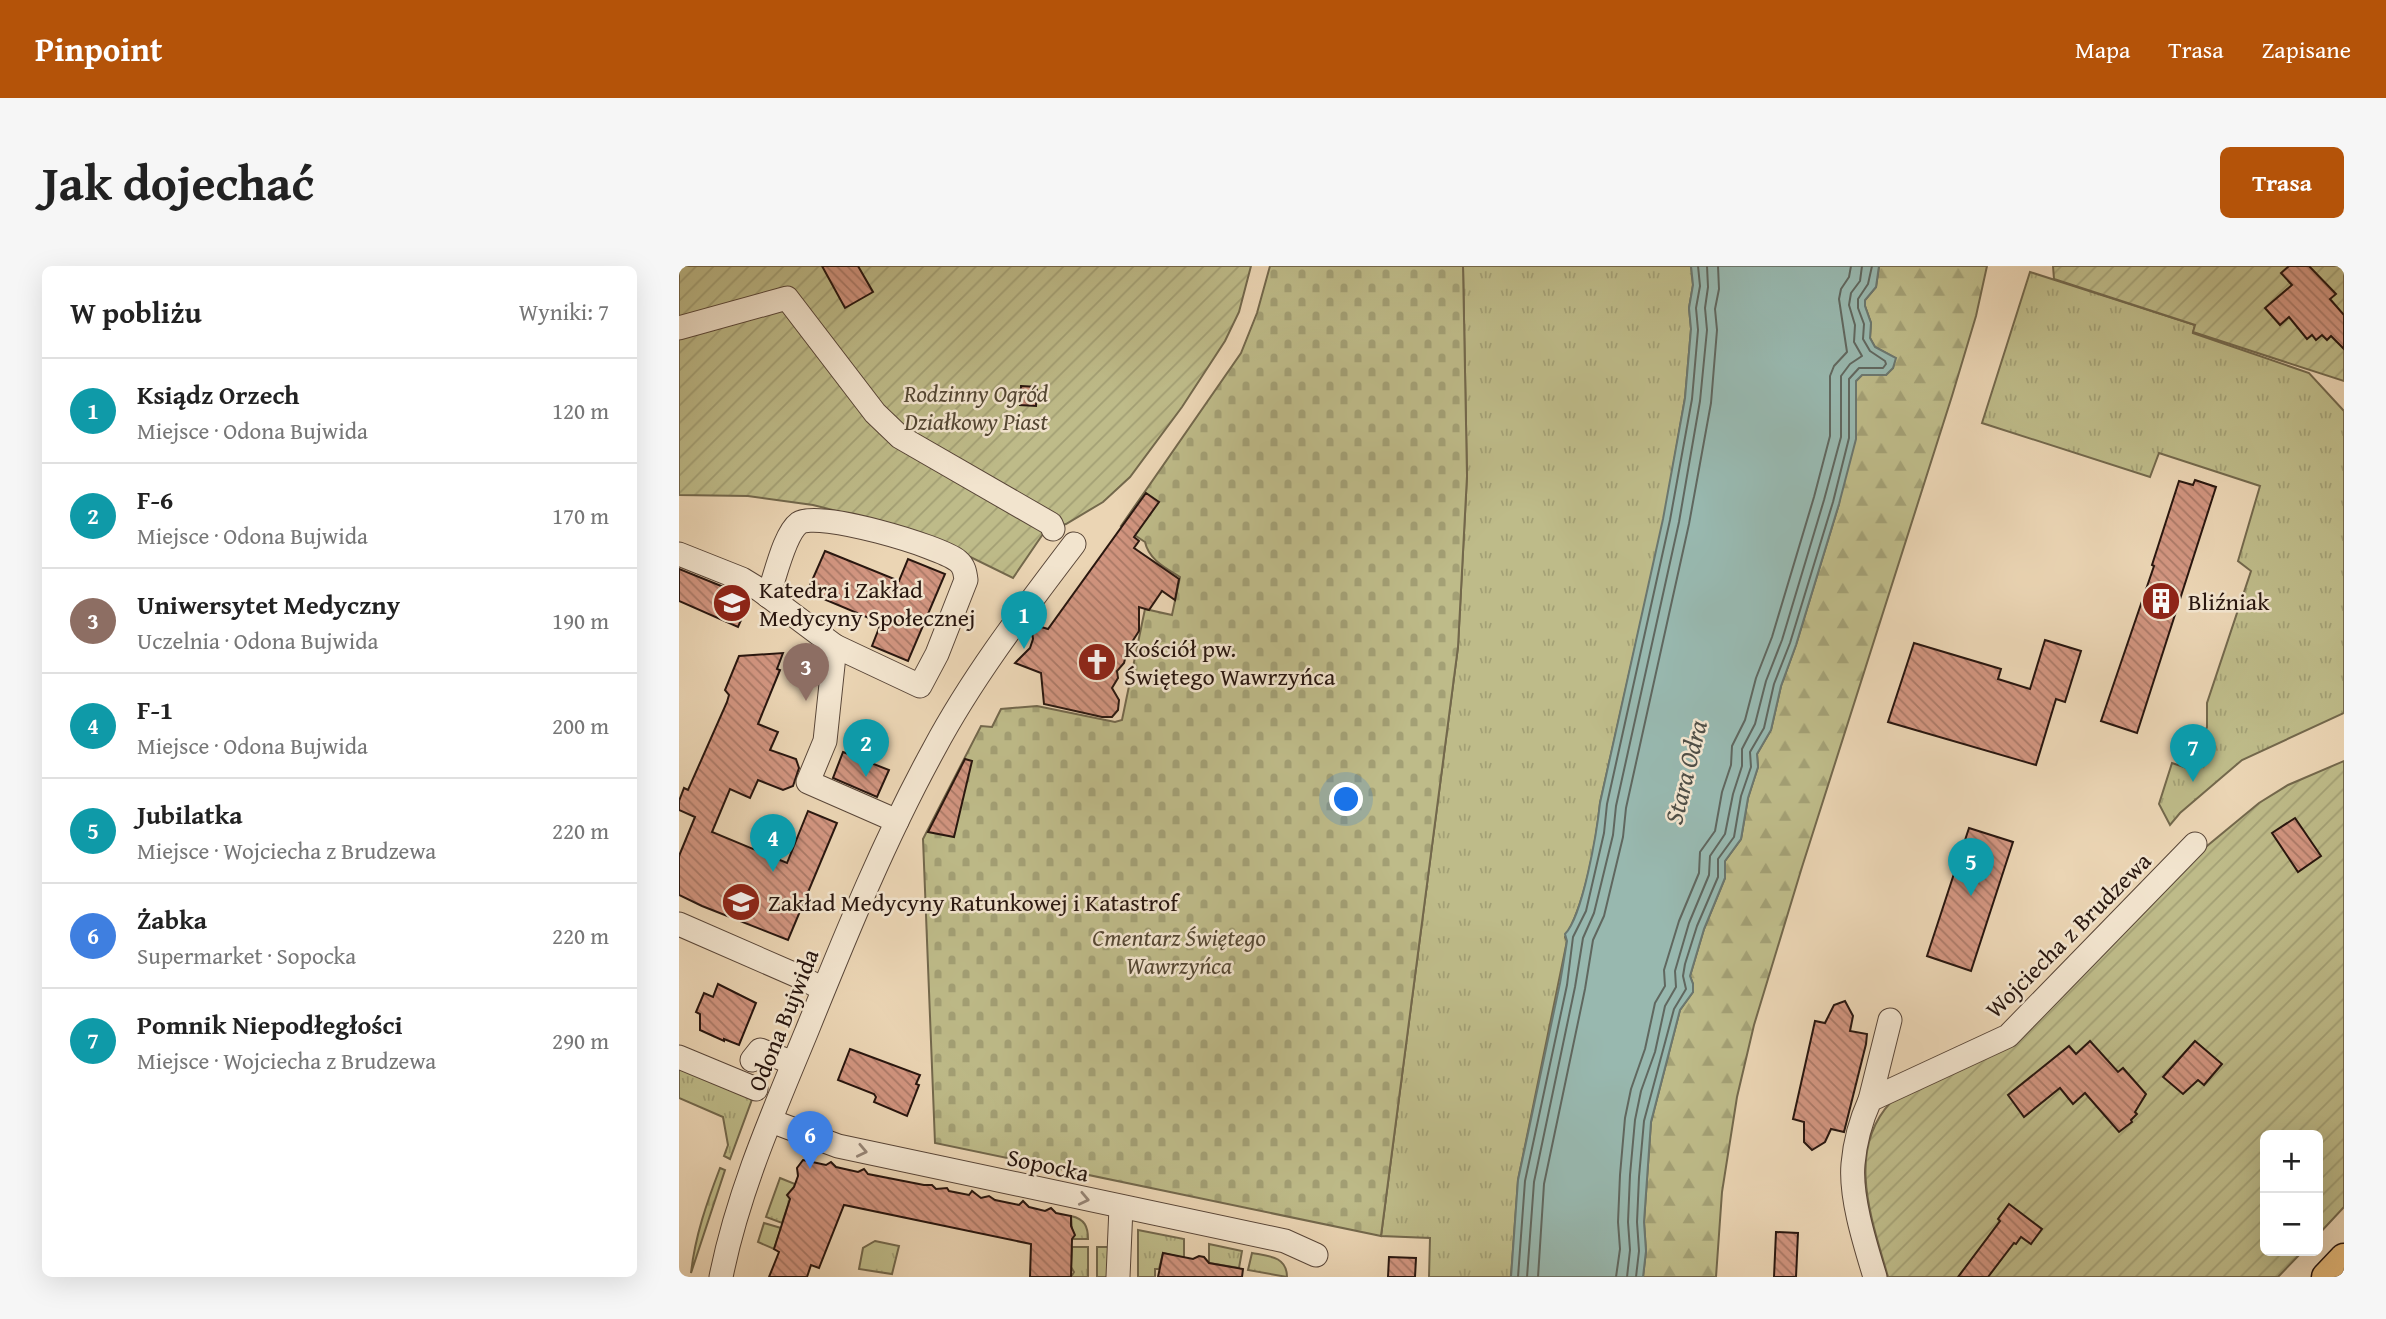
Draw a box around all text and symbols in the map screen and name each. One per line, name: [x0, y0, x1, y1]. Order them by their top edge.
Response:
text: Pinpoint: [35, 25, 162, 73]
text: Mapa: [2075, 32, 2130, 67]
text: Trasa: [2168, 32, 2224, 67]
text: Zapisane: [2262, 32, 2351, 67]
text: Jak dojechać: [42, 146, 314, 218]
button: Trasa: [2220, 147, 2344, 218]
text: W pobliżu: [70, 290, 202, 334]
text: Wyniki: 7: [519, 295, 609, 328]
text: Ksiądz Orzech: [137, 375, 299, 414]
park label: Rodzinny Ogród Działkowy Piast: [903, 376, 1049, 439]
text: 1: [87, 394, 99, 427]
text: 120 m: [552, 394, 609, 427]
text: Miejsce · Odona Bujwida: [137, 414, 368, 447]
text: F-6: [137, 480, 173, 519]
text: 2: [87, 499, 99, 532]
text: 170 m: [552, 499, 609, 532]
text: Miejsce · Odona Bujwida: [137, 519, 368, 552]
place label: Katedra i Zakład Medycyny Społecznej: [759, 572, 976, 635]
building icon: Bliźniak: [2140, 580, 2182, 622]
school or university icon: Katedra i Zakład Medycyny Społecznej: [711, 582, 753, 624]
place label: Bliźniak: [2188, 584, 2270, 619]
text: Uniwersytet Medyczny: [137, 585, 400, 624]
pin: 1: [1001, 591, 1047, 649]
text: 3: [87, 604, 99, 637]
text: 190 m: [552, 604, 609, 637]
text: Uczelnia · Odona Bujwida: [137, 624, 378, 657]
place label: Kościół pw. Świętego Wawrzyńca: [1124, 631, 1336, 694]
church icon: Kościół pw. Świętego Wawrzyńca: [1076, 641, 1118, 683]
pin: 3: [783, 643, 829, 701]
text: F-1: [137, 690, 173, 729]
text: 4: [87, 709, 99, 742]
text: 200 m: [552, 709, 609, 742]
water label: Stara Odra: [1653, 716, 1717, 828]
pin: 2: [843, 719, 889, 777]
pin: 7: [2170, 724, 2216, 782]
text: Miejsce · Odona Bujwida: [137, 729, 368, 762]
your location: [1329, 782, 1363, 816]
text: Jubilatka: [137, 795, 243, 834]
text: 5: [87, 814, 99, 847]
text: 220 m: [552, 814, 609, 847]
pin: 4: [750, 814, 796, 872]
text: Miejsce · Wojciecha z Brudzewa: [137, 834, 436, 867]
pin: 5: [1948, 838, 1994, 896]
street label: Wojciecha z Brudzewa: [1977, 844, 2159, 1026]
school or university icon: Zakład Medycyny Ratunkowej i Katastrof: [720, 881, 762, 923]
place label: Zakład Medycyny Ratunkowej i Katastrof: [768, 885, 1180, 920]
text: Żabka: [137, 900, 207, 939]
text: 6: [87, 919, 99, 952]
text: 220 m: [552, 919, 609, 952]
park label: Cmentarz Świętego Wawrzyńca: [1092, 920, 1266, 983]
text: Supermarket · Sopocka: [137, 939, 356, 972]
street label: Odona Bujwida: [739, 943, 828, 1096]
text: Pomnik Niepodłegłości: [137, 1005, 403, 1044]
text: 7: [87, 1024, 99, 1057]
text: 290 m: [552, 1024, 609, 1057]
text: Miejsce · Wojciecha z Brudzewa: [137, 1044, 436, 1077]
pin: 6: [787, 1111, 833, 1169]
map controls: [2260, 1130, 2323, 1256]
button: +: [2260, 1130, 2323, 1193]
street label: Sopocka: [1004, 1139, 1093, 1191]
one-way arrow: [856, 1143, 868, 1158]
one-way arrow: [1078, 1191, 1090, 1206]
button: −: [2260, 1193, 2323, 1256]

